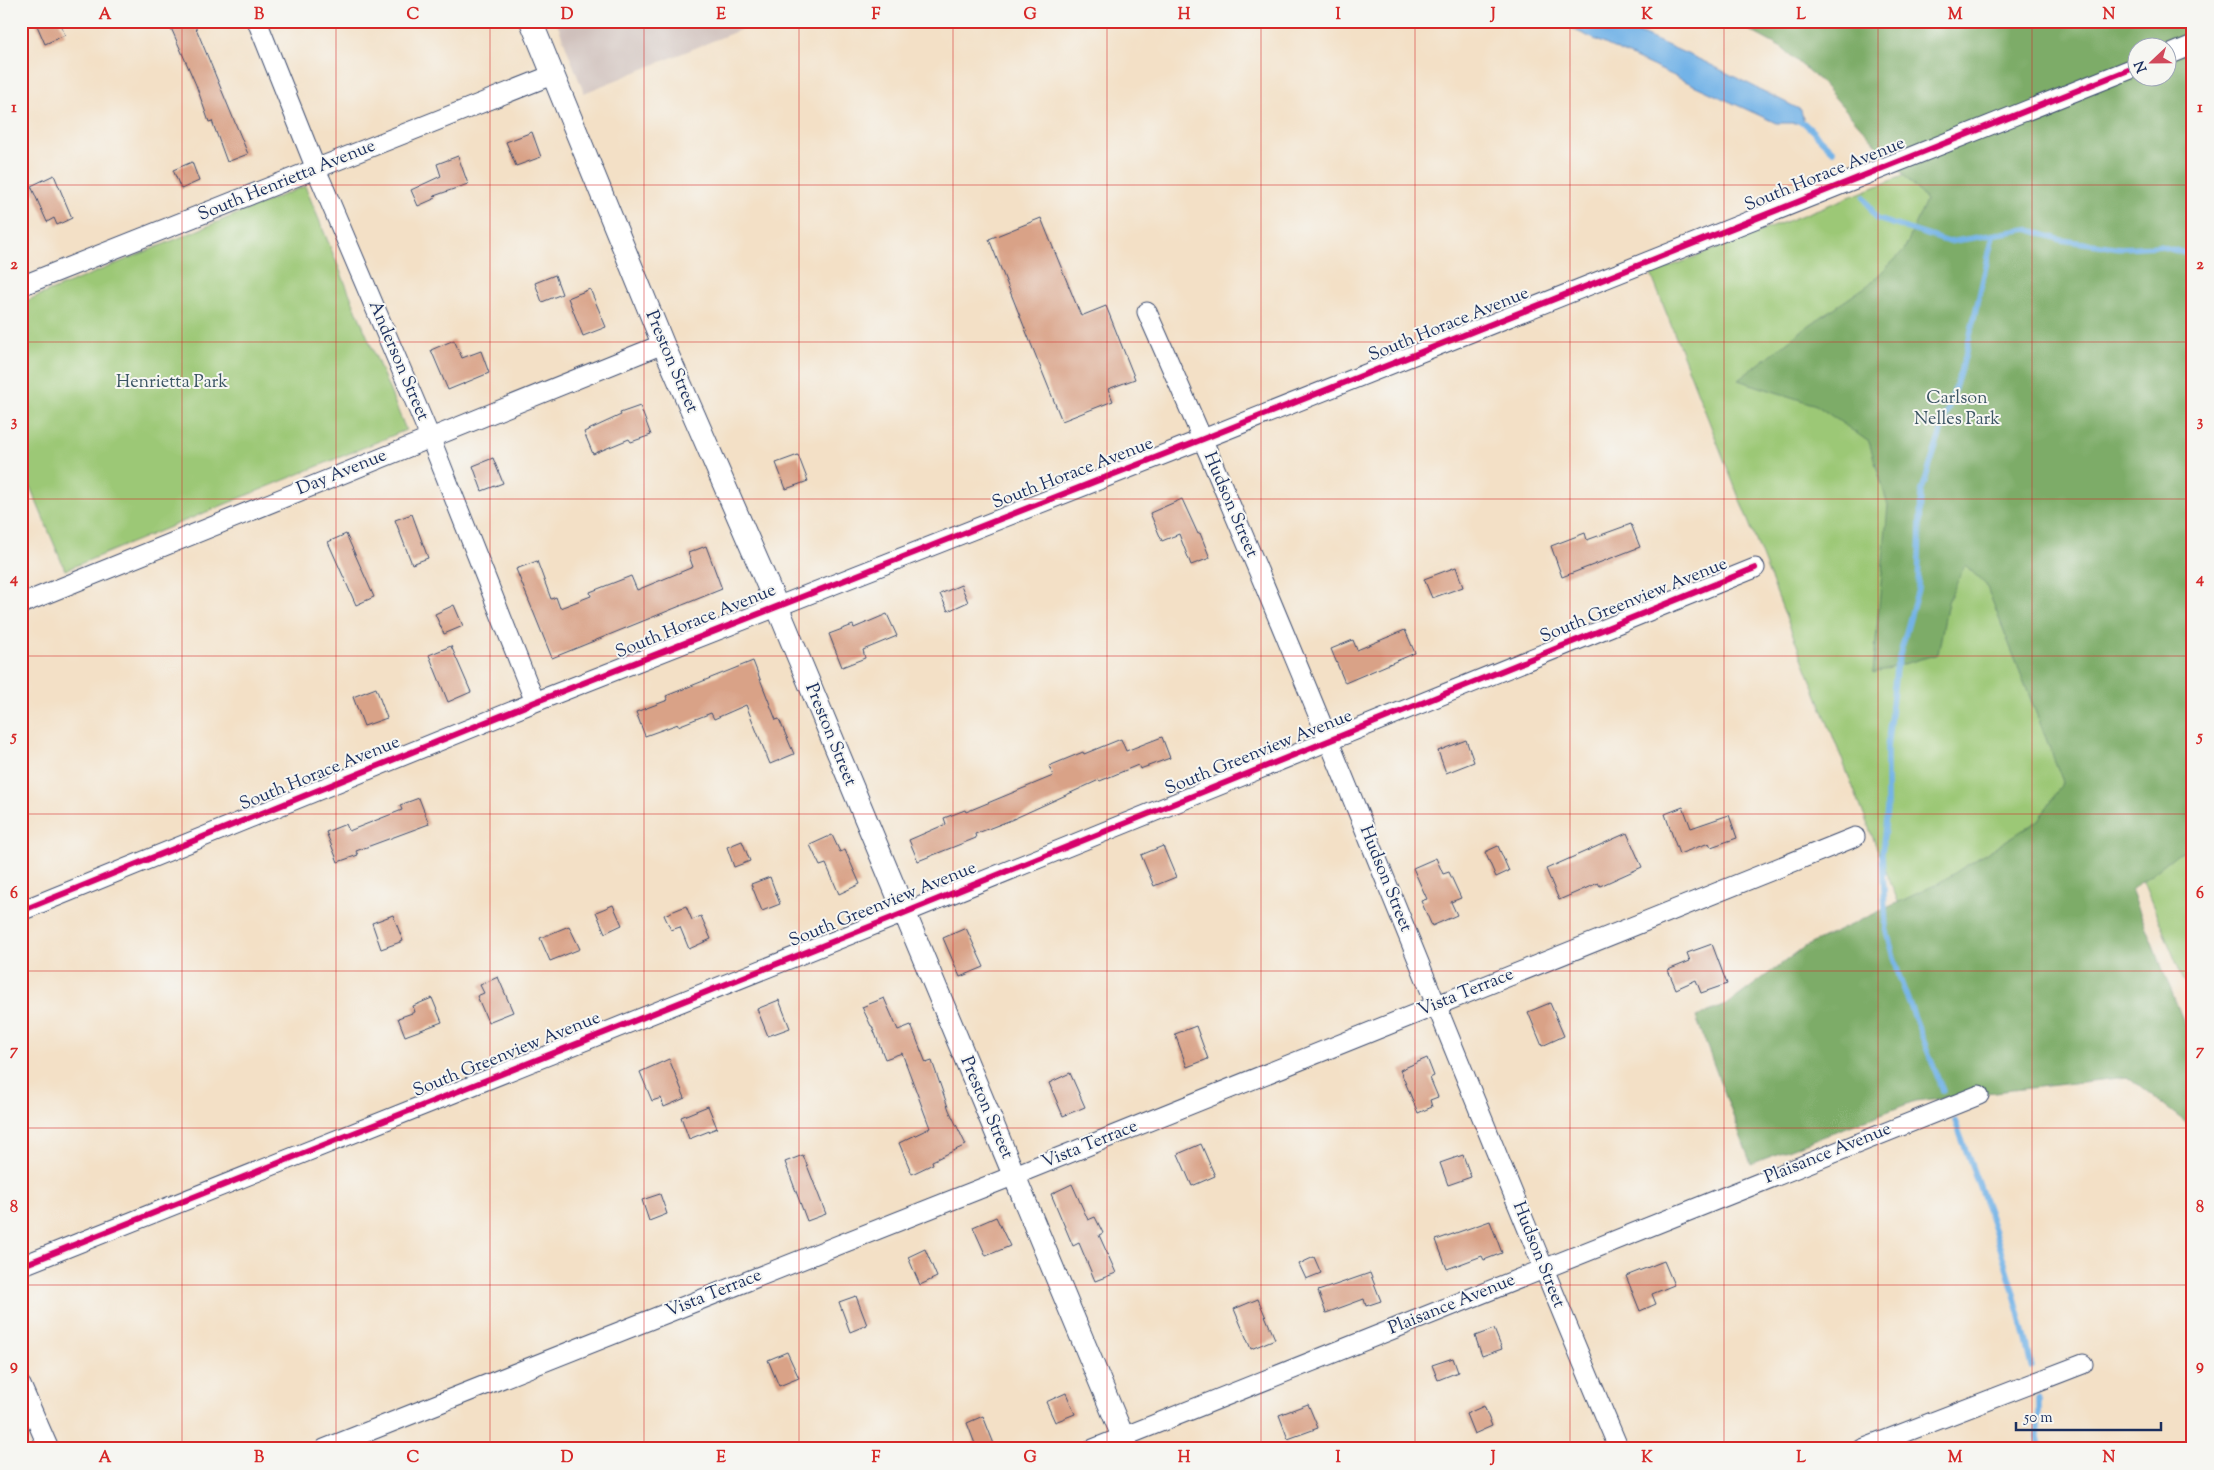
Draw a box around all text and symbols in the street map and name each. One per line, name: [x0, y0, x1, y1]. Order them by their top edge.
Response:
text: A: [99, 4, 112, 27]
text: B: [254, 4, 264, 27]
text: C: [407, 4, 420, 27]
text: D: [561, 4, 574, 27]
text: E: [716, 4, 726, 27]
text: F: [872, 4, 881, 27]
text: G: [1023, 4, 1037, 27]
text: H: [1178, 4, 1191, 27]
text: I: [1335, 4, 1341, 27]
text: J: [1489, 4, 1496, 27]
text: K: [1641, 4, 1653, 27]
text: L: [1796, 4, 1806, 27]
text: M: [1948, 4, 1963, 27]
text: N: [2103, 4, 2116, 27]
north arrow: [2126, 38, 2176, 88]
text: N: [2130, 57, 2153, 75]
text: 1: [11, 97, 17, 120]
text: 1: [2197, 97, 2203, 120]
street label: South Horace Avenue: [1741, 131, 1909, 219]
street label: South Henrietta Avenue: [194, 134, 380, 228]
text: 2: [10, 254, 18, 277]
text: 2: [2196, 254, 2204, 277]
street label: South Horace Avenue: [1365, 281, 1533, 369]
street label: Anderson Street: [361, 297, 435, 425]
street label: Preston Street: [638, 307, 704, 417]
park label: Henrietta Park: [116, 370, 228, 396]
park label: Carlson Nelles Park: [1914, 386, 2000, 433]
text: 3: [11, 411, 18, 434]
text: 3: [2197, 411, 2204, 434]
street label: South Horace Avenue: [989, 431, 1157, 517]
street label: Day Avenue: [293, 443, 391, 503]
street label: Hudson Street: [1196, 448, 1264, 562]
street label: South Greenview Avenue: [1536, 552, 1732, 650]
text: 4: [9, 568, 18, 591]
text: 4: [2195, 568, 2204, 591]
street label: South Horace Avenue: [612, 578, 780, 666]
street label: Preston Street: [798, 680, 862, 790]
street label: South Greenview Avenue: [1161, 704, 1357, 802]
text: 5: [9, 726, 17, 749]
text: 5: [2195, 726, 2203, 749]
street label: South Horace Avenue: [236, 730, 404, 818]
street label: Hudson Street: [1352, 822, 1418, 936]
street label: South Greenview Avenue: [785, 856, 981, 954]
text: 6: [10, 883, 18, 906]
text: 6: [2196, 883, 2204, 906]
street label: Vista Terrace: [1414, 962, 1518, 1024]
street label: South Greenview Avenue: [409, 1006, 605, 1104]
text: 7: [10, 1040, 19, 1063]
text: 7: [2196, 1040, 2205, 1063]
street label: Preston Street: [953, 1053, 1019, 1163]
street label: Vista Terrace: [1038, 1114, 1142, 1176]
street label: Plaisance Avenue: [1761, 1117, 1895, 1191]
text: 8: [10, 1197, 18, 1220]
text: 8: [2196, 1197, 2204, 1220]
street label: Hudson Street: [1505, 1198, 1571, 1312]
street label: Vista Terrace: [662, 1263, 766, 1325]
street label: Plaisance Avenue: [1385, 1268, 1519, 1342]
text: 9: [10, 1355, 18, 1378]
text: 9: [2196, 1355, 2204, 1378]
scale bar: [2016, 1400, 2162, 1432]
text: 50 m: [2023, 1408, 2053, 1429]
text: A: [99, 1447, 112, 1470]
text: B: [254, 1447, 264, 1470]
text: C: [407, 1447, 420, 1470]
text: D: [561, 1447, 574, 1470]
text: E: [716, 1447, 726, 1470]
text: F: [872, 1447, 881, 1470]
text: G: [1023, 1447, 1037, 1470]
text: H: [1178, 1447, 1191, 1470]
text: I: [1335, 1447, 1341, 1470]
text: J: [1489, 1447, 1496, 1470]
text: K: [1641, 1447, 1653, 1470]
text: L: [1796, 1447, 1806, 1470]
text: M: [1948, 1447, 1963, 1470]
text: N: [2103, 1447, 2116, 1470]

